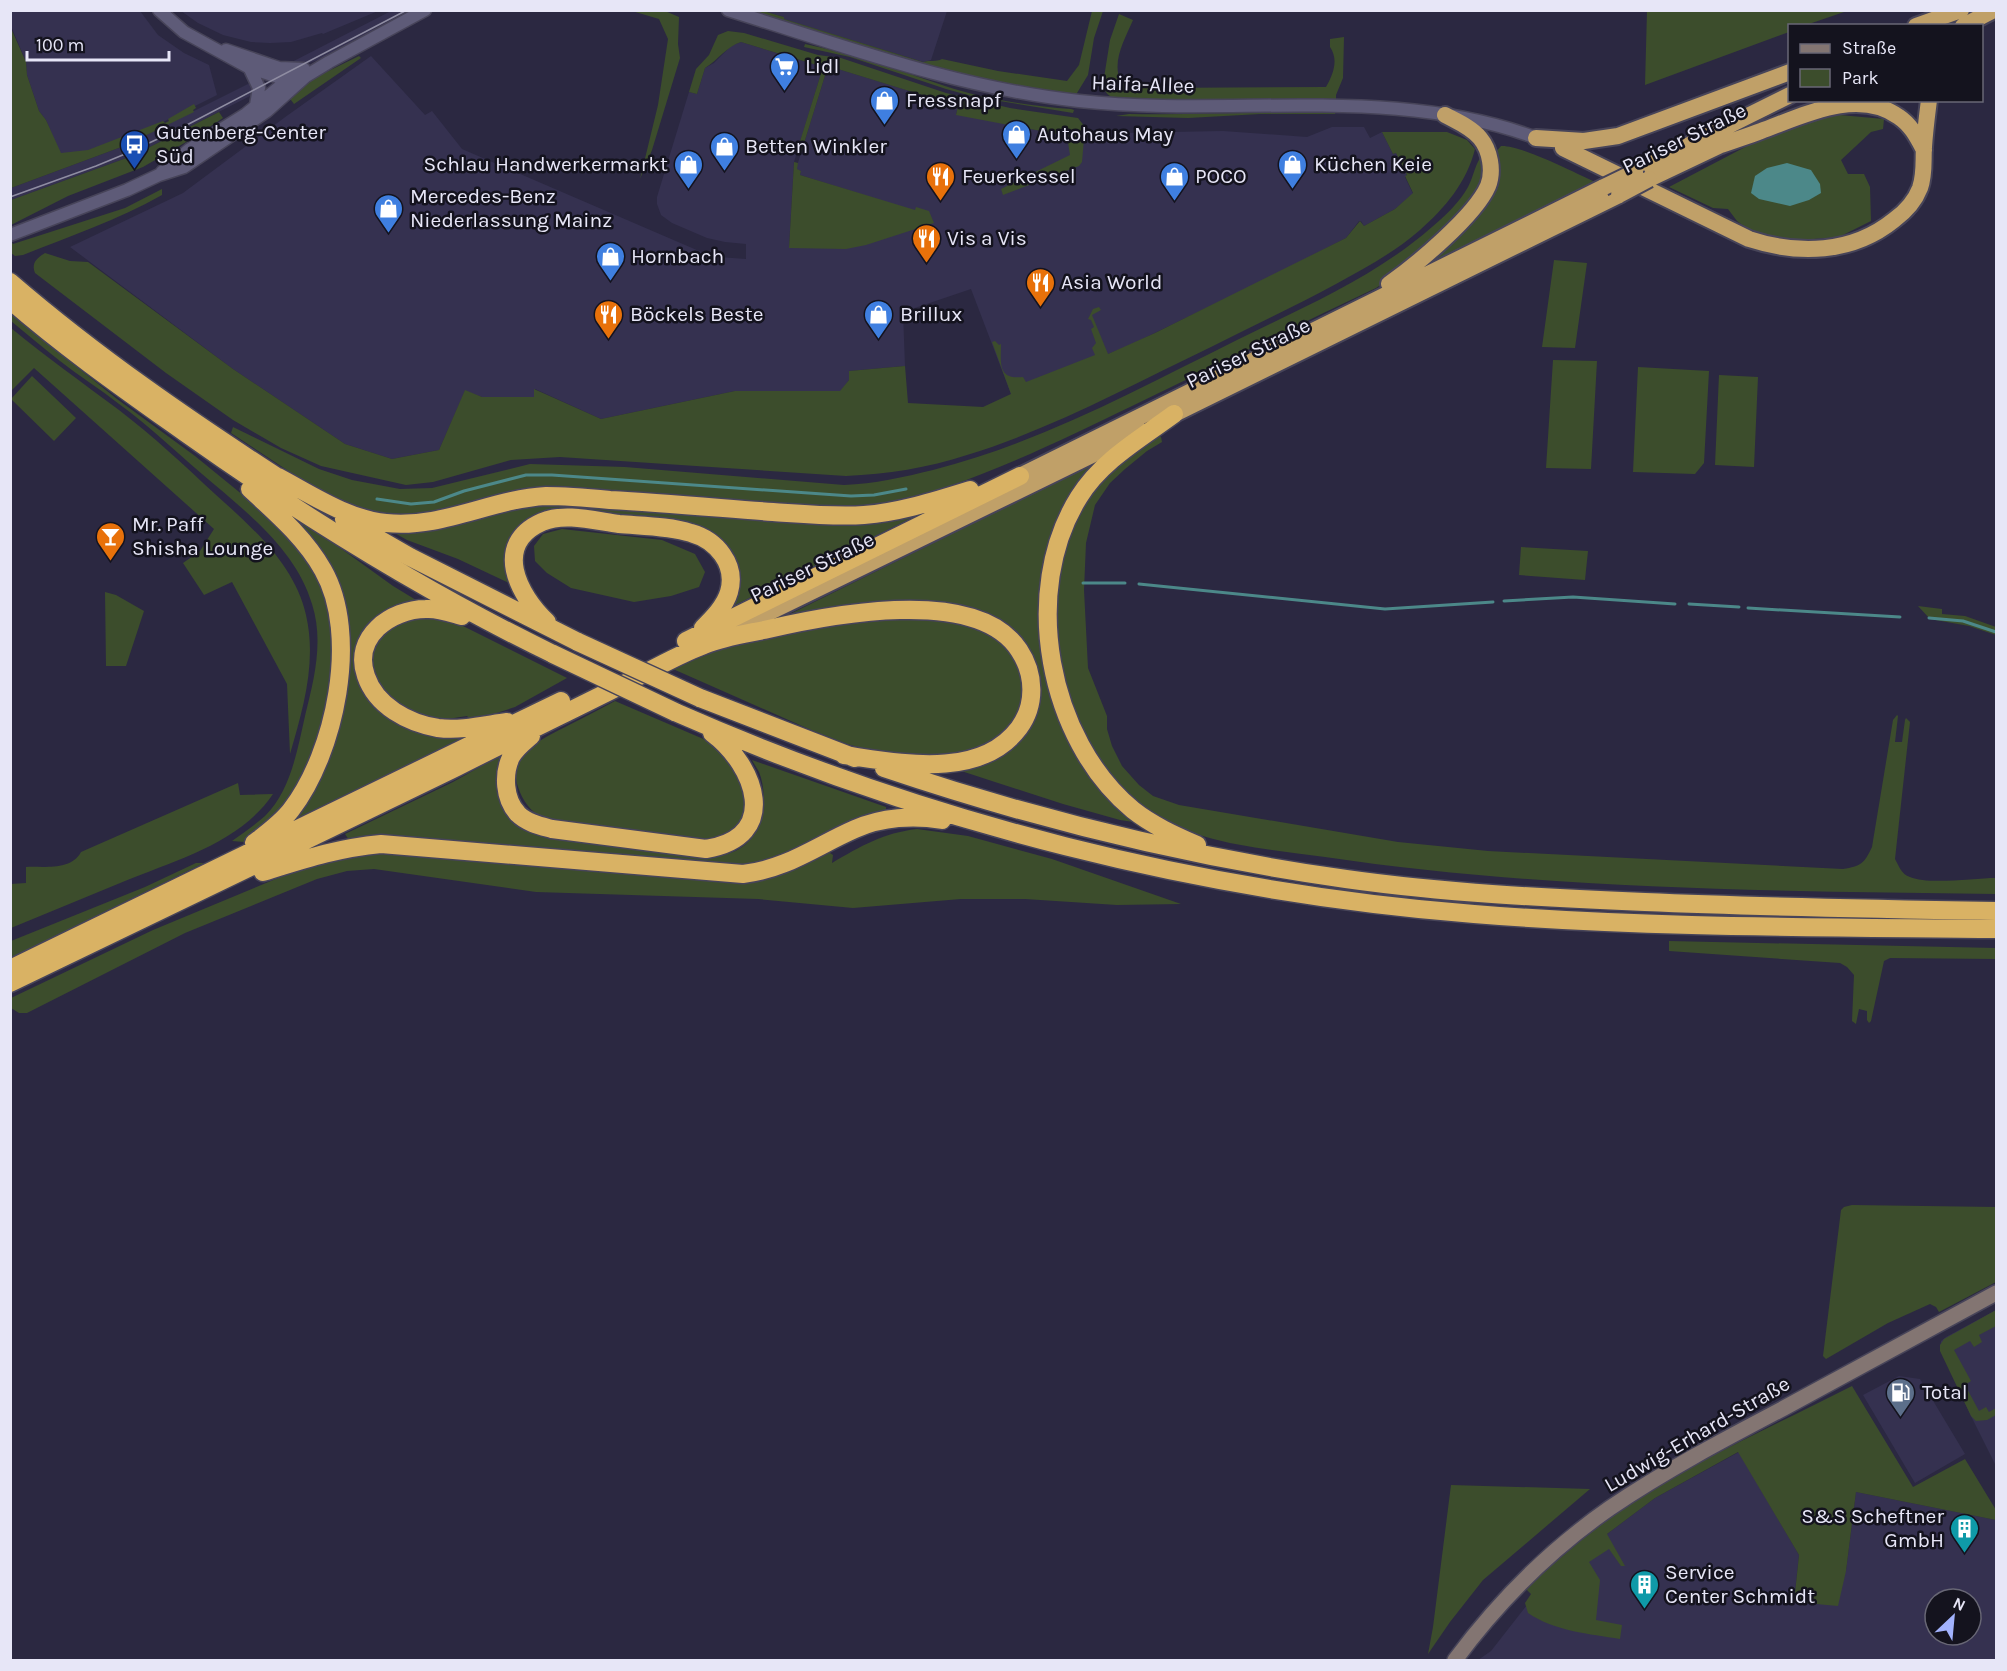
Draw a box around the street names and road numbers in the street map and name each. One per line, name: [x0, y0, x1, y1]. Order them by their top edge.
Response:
street label: Haifa-Allee: [1091, 70, 1195, 98]
street label: Pariser Straße: [1618, 98, 1750, 178]
street label: Pariser Straße: [1182, 313, 1314, 393]
street label: Pariser Straße: [746, 527, 878, 607]
street label: Ludwig-Erhard-Straße: [1600, 1371, 1794, 1497]

